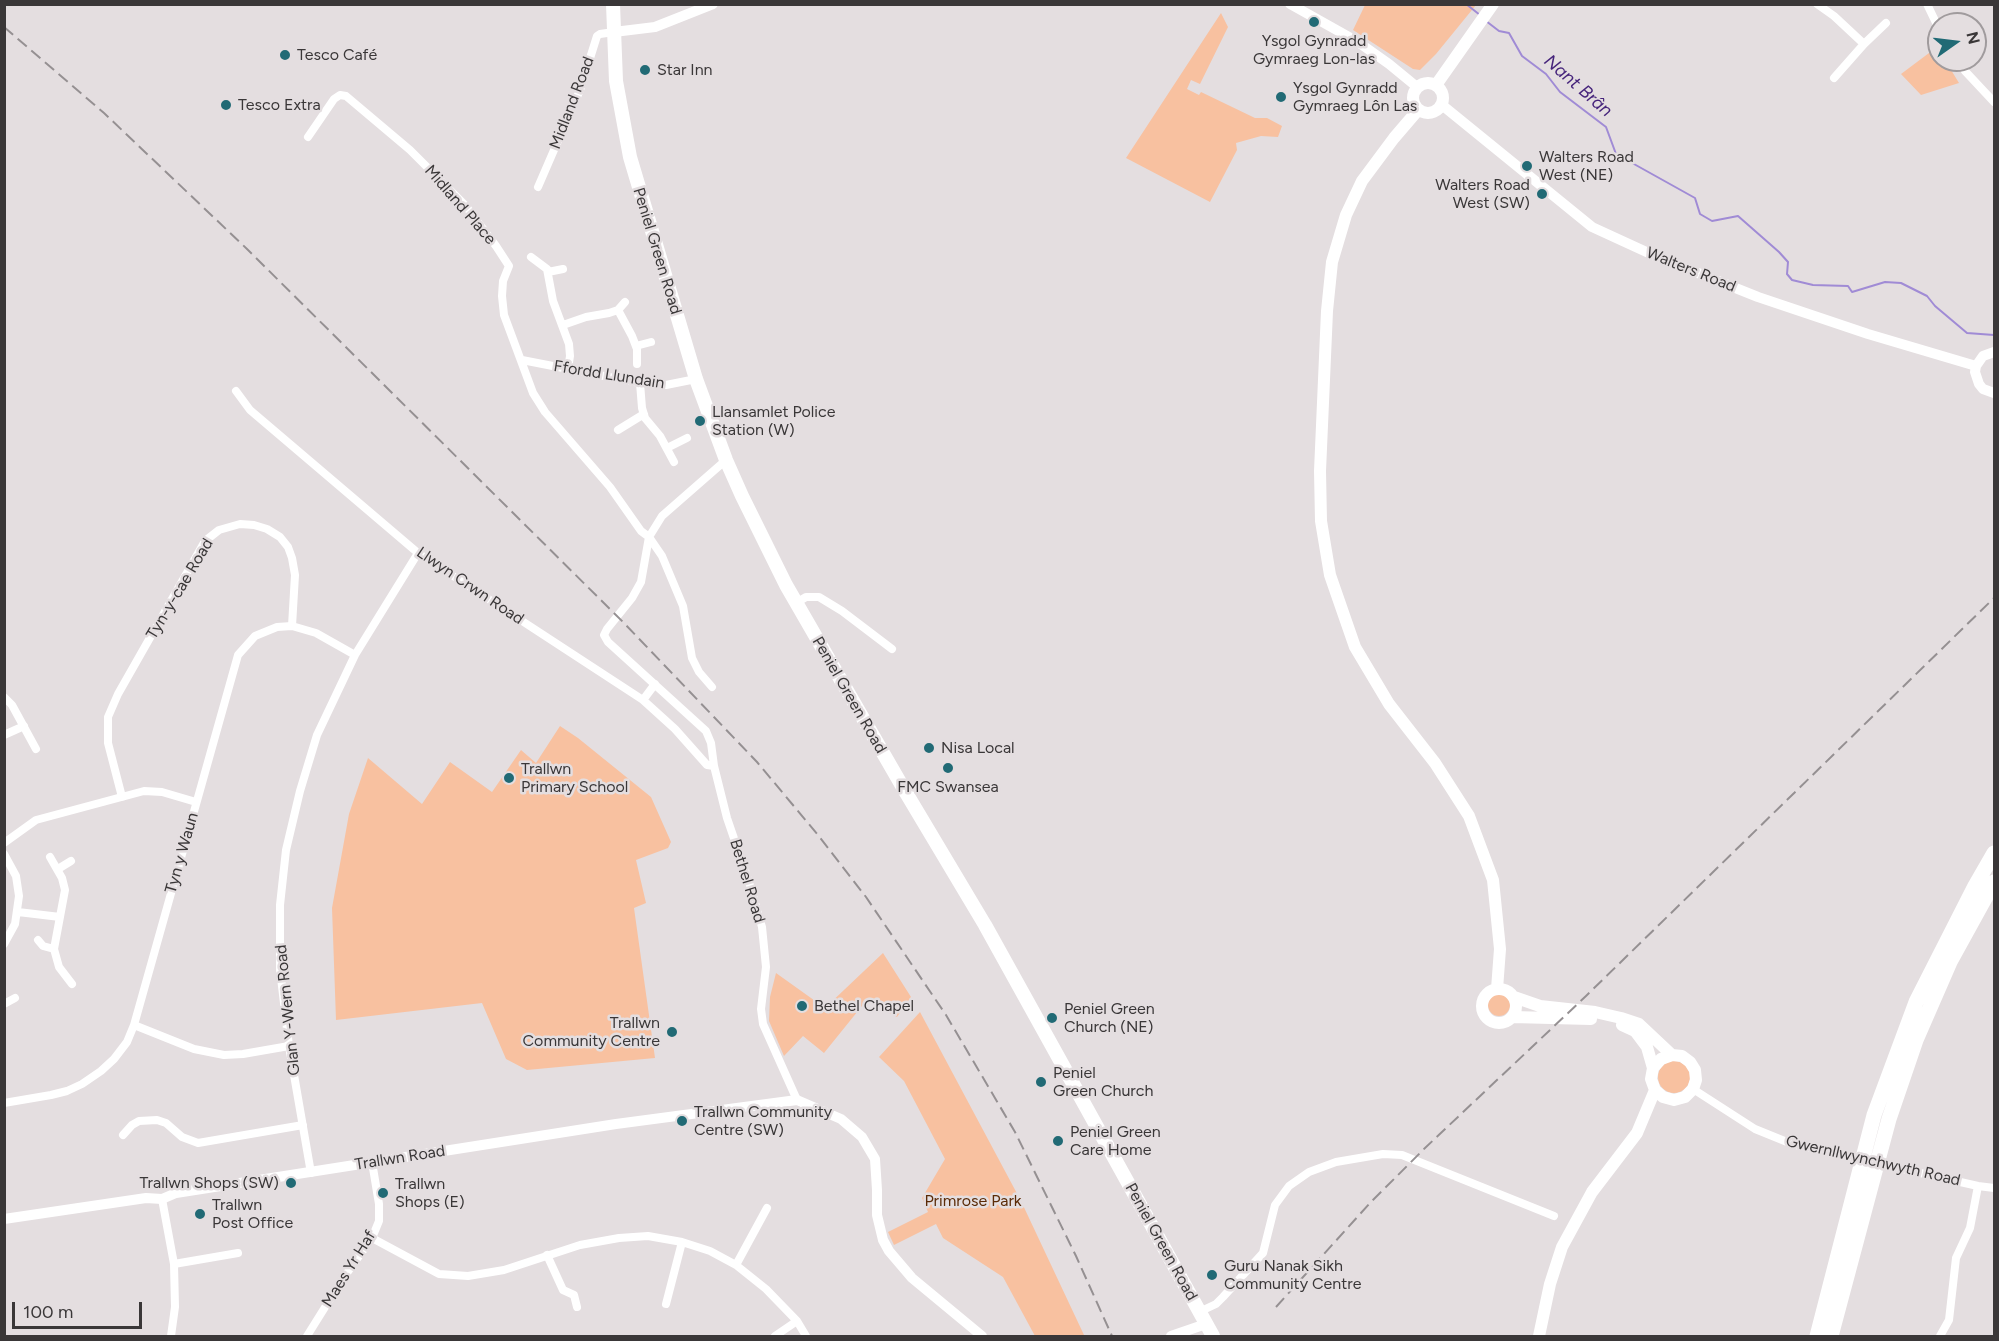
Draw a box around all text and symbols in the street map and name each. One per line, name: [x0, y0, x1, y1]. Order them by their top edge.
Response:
north arrow: [1927, 12, 1987, 72]
marker: Ysgol Gynradd Gymraeg Lon-las: [1307, 15, 1321, 29]
text: N: [1962, 30, 1984, 46]
place label: Ysgol Gynradd Gymraeg Lon-las: [1253, 31, 1375, 69]
place label: Tesco Café: [297, 45, 377, 65]
marker: Tesco Café: [278, 48, 292, 62]
water label: Nant Brân: [1539, 50, 1617, 122]
street label: Midland Road: [546, 54, 598, 152]
place label: Star Inn: [657, 60, 713, 80]
marker: Star Inn: [638, 63, 652, 77]
place label: Ysgol Gynradd Gymraeg Lôn Las: [1293, 78, 1417, 116]
marker: Ysgol Gynradd Gymraeg Lôn Las: [1274, 90, 1288, 104]
place label: Tesco Extra: [238, 95, 321, 115]
marker: Tesco Extra: [219, 98, 233, 112]
place label: Walters Road West (NE): [1539, 147, 1634, 185]
marker: Walters Road West (NE): [1520, 159, 1534, 173]
street label: Midland Place: [420, 161, 500, 249]
place label: Walters Road West (SW): [1435, 175, 1530, 213]
street label: Peniel Green Road: [629, 185, 685, 317]
marker: Walters Road West (SW): [1535, 187, 1549, 201]
street label: Walters Road: [1643, 243, 1739, 297]
street label: Ffordd Llundain: [552, 357, 666, 393]
place label: Llansamlet Police Station (W): [712, 402, 835, 440]
marker: Llansamlet Police Station (W): [693, 414, 707, 428]
street label: Tyn-y-cae Road: [142, 535, 218, 643]
street label: Llwyn Crwn Road: [413, 543, 527, 629]
street label: Peniel Green Road: [808, 633, 890, 757]
place label: Nisa Local: [941, 738, 1015, 758]
marker: Nisa Local: [922, 741, 936, 755]
place label: Trallwn Primary School: [521, 759, 628, 797]
marker: FMC Swansea: [941, 761, 955, 775]
marker: Trallwn Primary School: [502, 771, 516, 785]
place label: FMC Swansea: [897, 777, 999, 797]
street label: Tyn y Waun: [161, 810, 203, 896]
street label: Bethel Road: [725, 837, 769, 925]
street label: Glan Y-Wern Road: [272, 944, 304, 1076]
place label: Bethel Chapel: [814, 996, 914, 1016]
marker: Bethel Chapel: [795, 999, 809, 1013]
place label: Peniel Green Church (NE): [1064, 999, 1155, 1037]
marker: Peniel Green Church (NE): [1045, 1011, 1059, 1025]
place label: Trallwn Community Centre: [523, 1013, 660, 1051]
marker: Trallwn Community Centre: [665, 1025, 679, 1039]
place label: Peniel Green Church: [1053, 1063, 1153, 1101]
marker: Peniel Green Church: [1034, 1075, 1048, 1089]
place label: Trallwn Community Centre (SW): [694, 1102, 832, 1140]
marker: Trallwn Community Centre (SW): [675, 1114, 689, 1128]
place label: Peniel Green Care Home: [1070, 1122, 1161, 1160]
street label: Gwernllwynchwyth Road: [1784, 1132, 1962, 1190]
marker: Peniel Green Care Home: [1051, 1134, 1065, 1148]
street label: Trallwn Road: [354, 1141, 446, 1175]
place label: Trallwn Shops (SW): [140, 1173, 279, 1193]
place label: Trallwn Shops (E): [395, 1174, 465, 1212]
marker: Trallwn Shops (SW): [284, 1176, 298, 1190]
street label: Peniel Green Road: [1121, 1180, 1201, 1304]
marker: Trallwn Shops (E): [376, 1186, 390, 1200]
park label: Primrose Park: [924, 1191, 1022, 1211]
place label: Trallwn Post Office: [212, 1195, 293, 1233]
marker: Trallwn Post Office: [193, 1207, 207, 1221]
street label: Maes Yr Haf: [318, 1227, 380, 1311]
place label: Guru Nanak Sikh Community Centre: [1224, 1256, 1361, 1294]
marker: Guru Nanak Sikh Community Centre: [1205, 1268, 1219, 1282]
scale bar: [15, 1290, 146, 1328]
text: 100 m: [23, 1301, 73, 1323]

